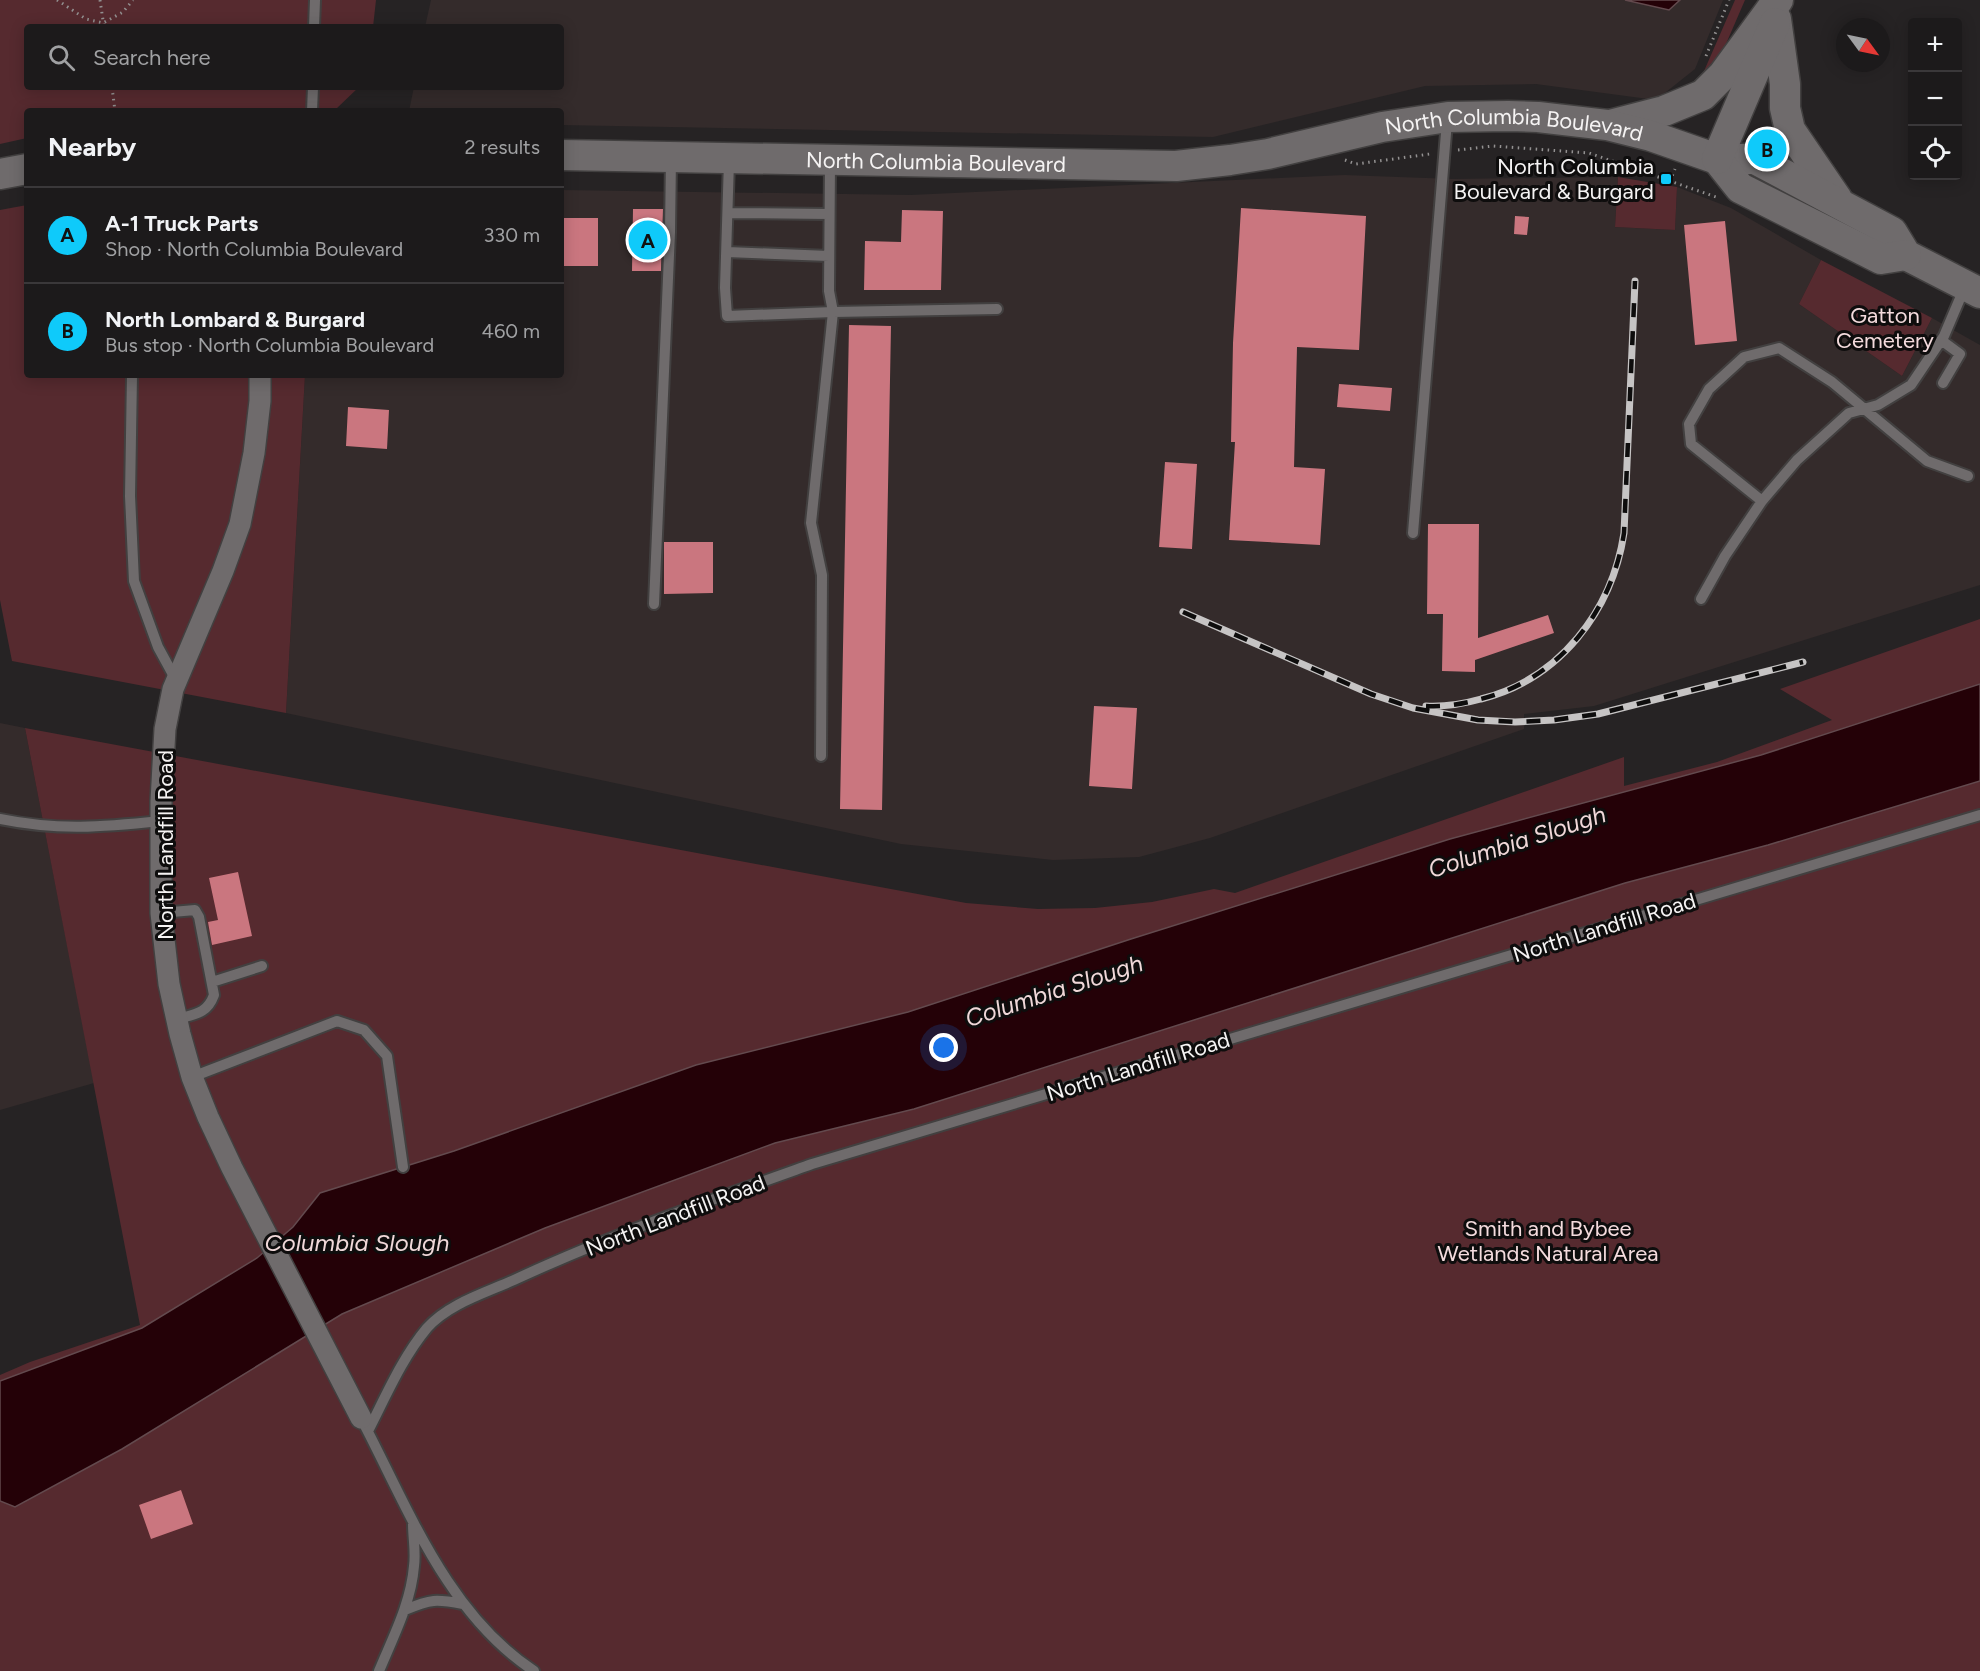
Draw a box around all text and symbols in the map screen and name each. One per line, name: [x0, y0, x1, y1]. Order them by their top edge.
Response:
north arrow: [1836, 18, 1890, 72]
map controls: [1908, 18, 1962, 180]
button: +: [1908, 18, 1962, 72]
search box: [24, 24, 564, 90]
icon: search: [45, 41, 78, 74]
text: Search here: [93, 44, 211, 71]
button: −: [1908, 72, 1962, 126]
street label: North Columbia Boulevard: [1383, 103, 1646, 148]
pin: B: [1748, 126, 1786, 172]
button: locate: [1908, 126, 1962, 180]
text: Nearby: [48, 131, 136, 163]
text: 2 results: [464, 135, 540, 159]
street label: North Columbia Boulevard: [806, 146, 1066, 178]
place label: North Columbia Boulevard & Burgard: [1454, 153, 1654, 205]
marker: North Columbia Boulevard & Burgard: [1659, 172, 1673, 186]
text: A-1 Truck Parts: [105, 210, 258, 237]
pin: A: [628, 218, 668, 262]
text: A: [60, 223, 75, 247]
text: 330 m: [483, 223, 540, 247]
text: Shop · North Columbia Boulevard: [105, 237, 403, 261]
park label: Gatton Cemetery: [1836, 302, 1934, 354]
text: North Lombard & Burgard: [105, 306, 365, 333]
text: B: [61, 319, 74, 343]
text: 460 m: [481, 319, 540, 343]
text: Bus stop · North Columbia Boulevard: [105, 333, 434, 357]
street label: North Landfill Road: [152, 750, 179, 940]
water label: Columbia Slough: [1424, 799, 1609, 884]
street label: North Landfill Road: [1509, 887, 1699, 968]
water label: Columbia Slough: [961, 948, 1146, 1033]
street label: North Landfill Road: [1043, 1026, 1233, 1107]
your location: [929, 1033, 958, 1062]
street label: North Landfill Road: [582, 1169, 769, 1262]
park label: Smith and Bybee Wetlands Natural Area: [1438, 1215, 1658, 1267]
water label: Columbia Slough: [265, 1228, 449, 1257]

